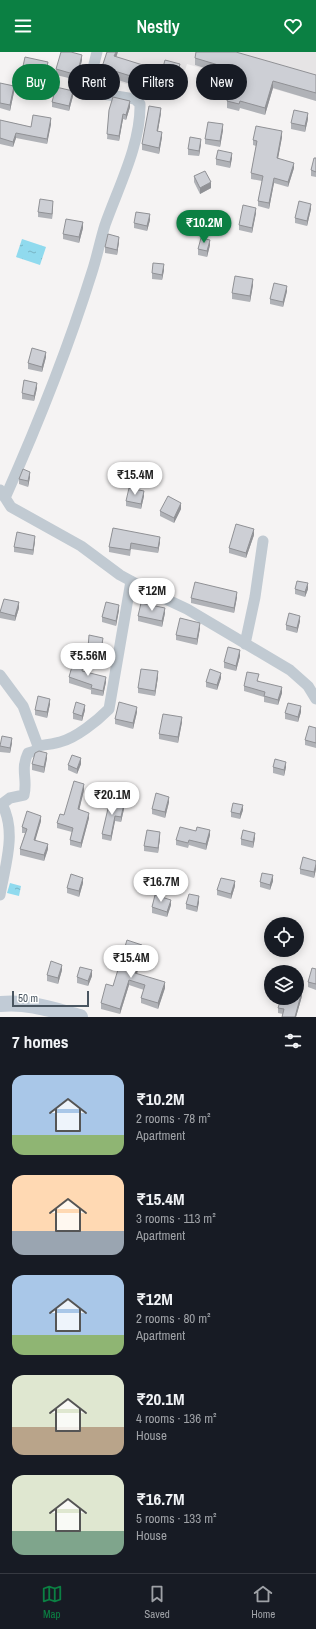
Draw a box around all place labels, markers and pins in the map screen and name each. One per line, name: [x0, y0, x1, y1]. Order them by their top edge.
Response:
pin: ₹10.2M: [171, 210, 237, 244]
pin: ₹15.4M: [102, 462, 168, 496]
pin: ₹12M: [128, 578, 176, 612]
pin: ₹5.56M: [55, 643, 121, 677]
pin: ₹20.1M: [79, 782, 145, 816]
pin: ₹16.7M: [128, 869, 194, 903]
pin: ₹15.4M: [98, 945, 164, 979]

